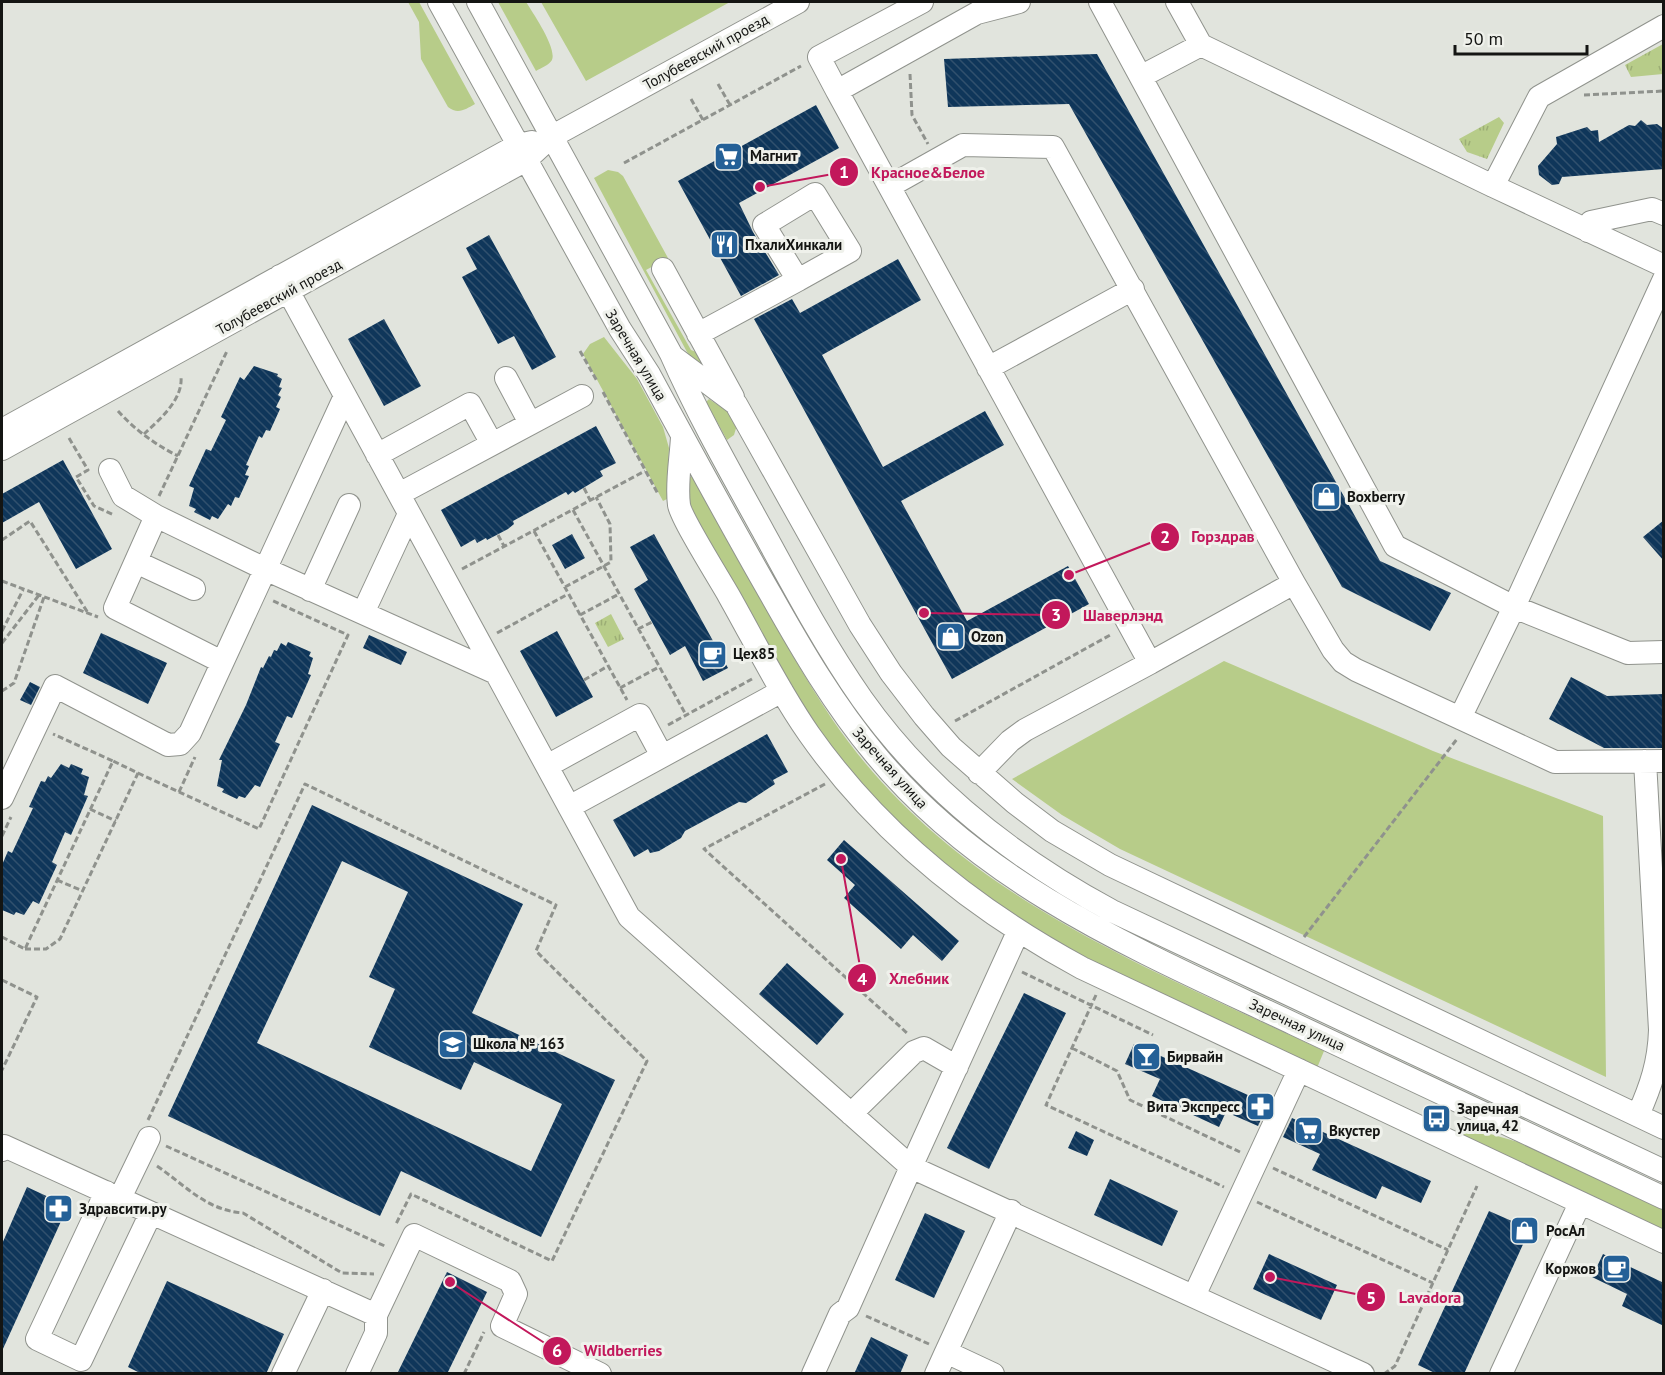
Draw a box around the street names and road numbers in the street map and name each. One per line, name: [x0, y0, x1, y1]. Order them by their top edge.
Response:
street label: Толубеевский проезд: [640, 9, 772, 94]
street label: Толубеевский проезд: [213, 254, 345, 339]
street label: Заречная улица: [602, 305, 671, 404]
street label: Заречная улица: [849, 723, 932, 812]
street label: Заречная улица: [1246, 994, 1348, 1055]

